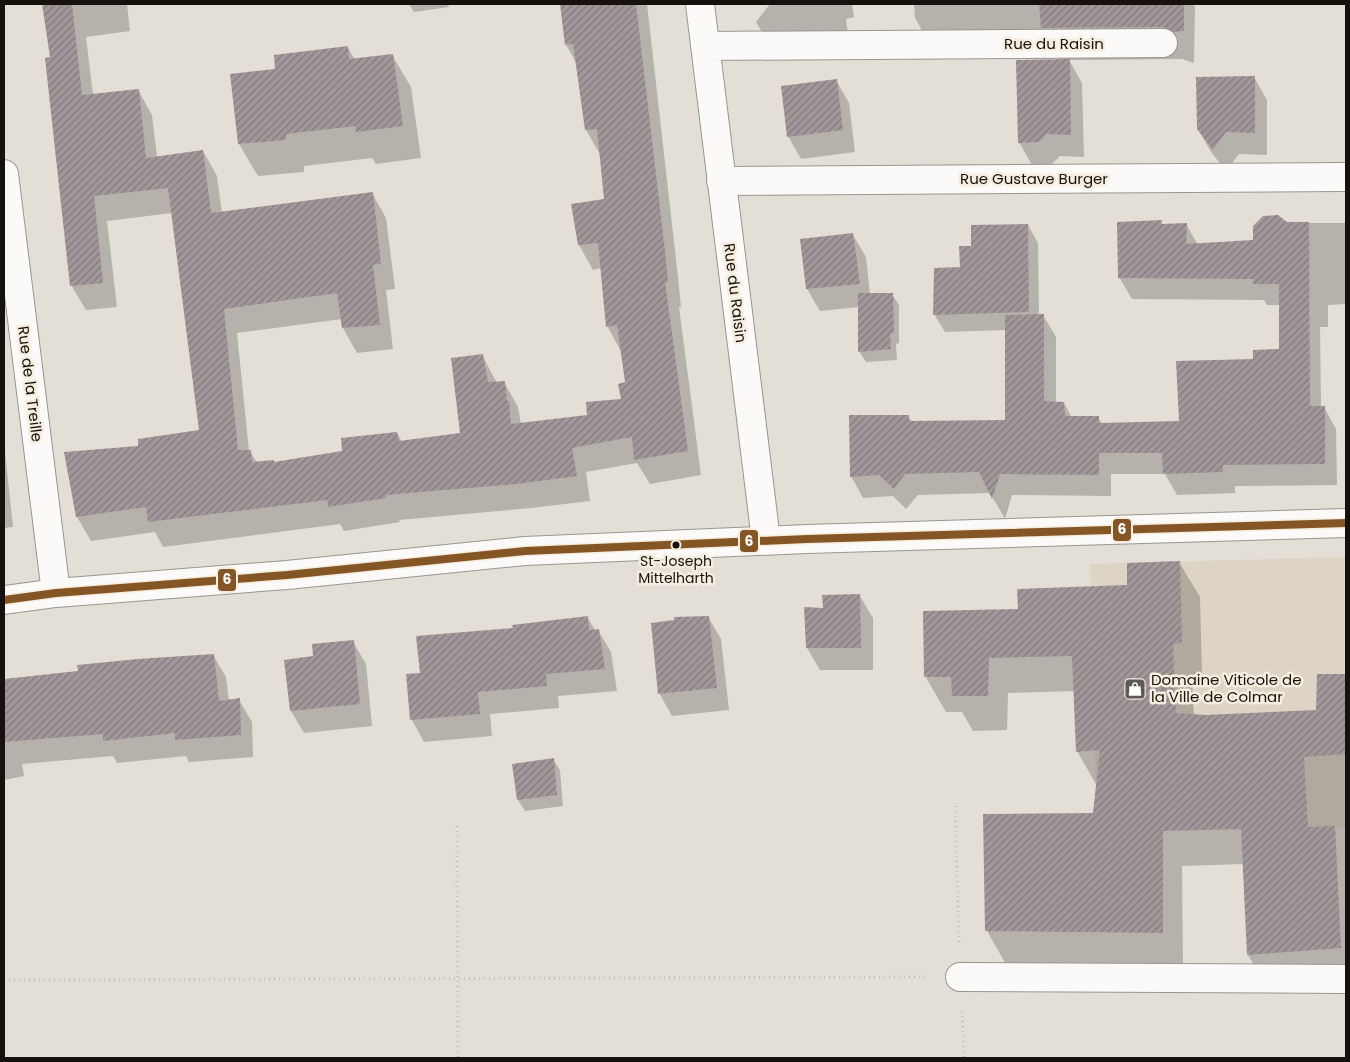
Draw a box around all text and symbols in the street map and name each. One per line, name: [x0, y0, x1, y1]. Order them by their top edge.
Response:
street label: Rue du Raisin: [1004, 33, 1104, 54]
street label: Rue Gustave Burger: [960, 168, 1108, 189]
street label: Rue du Raisin: [719, 242, 752, 344]
street label: Rue de la Treille: [13, 325, 48, 443]
line badge: 6: [1112, 518, 1132, 542]
text: 6: [1118, 519, 1127, 539]
line badge: 6: [739, 529, 759, 553]
text: 6: [745, 531, 754, 551]
marker: St-Joseph Mittelharth: [671, 540, 681, 550]
place label: St-Joseph Mittelharth: [638, 551, 714, 588]
line badge: 6: [217, 568, 237, 592]
text: 6: [223, 569, 232, 589]
place label: Domaine Viticole de la Ville de Colmar: [1151, 669, 1302, 707]
shop icon: Domaine Viticole de la Ville de Colmar: [1123, 677, 1147, 701]

